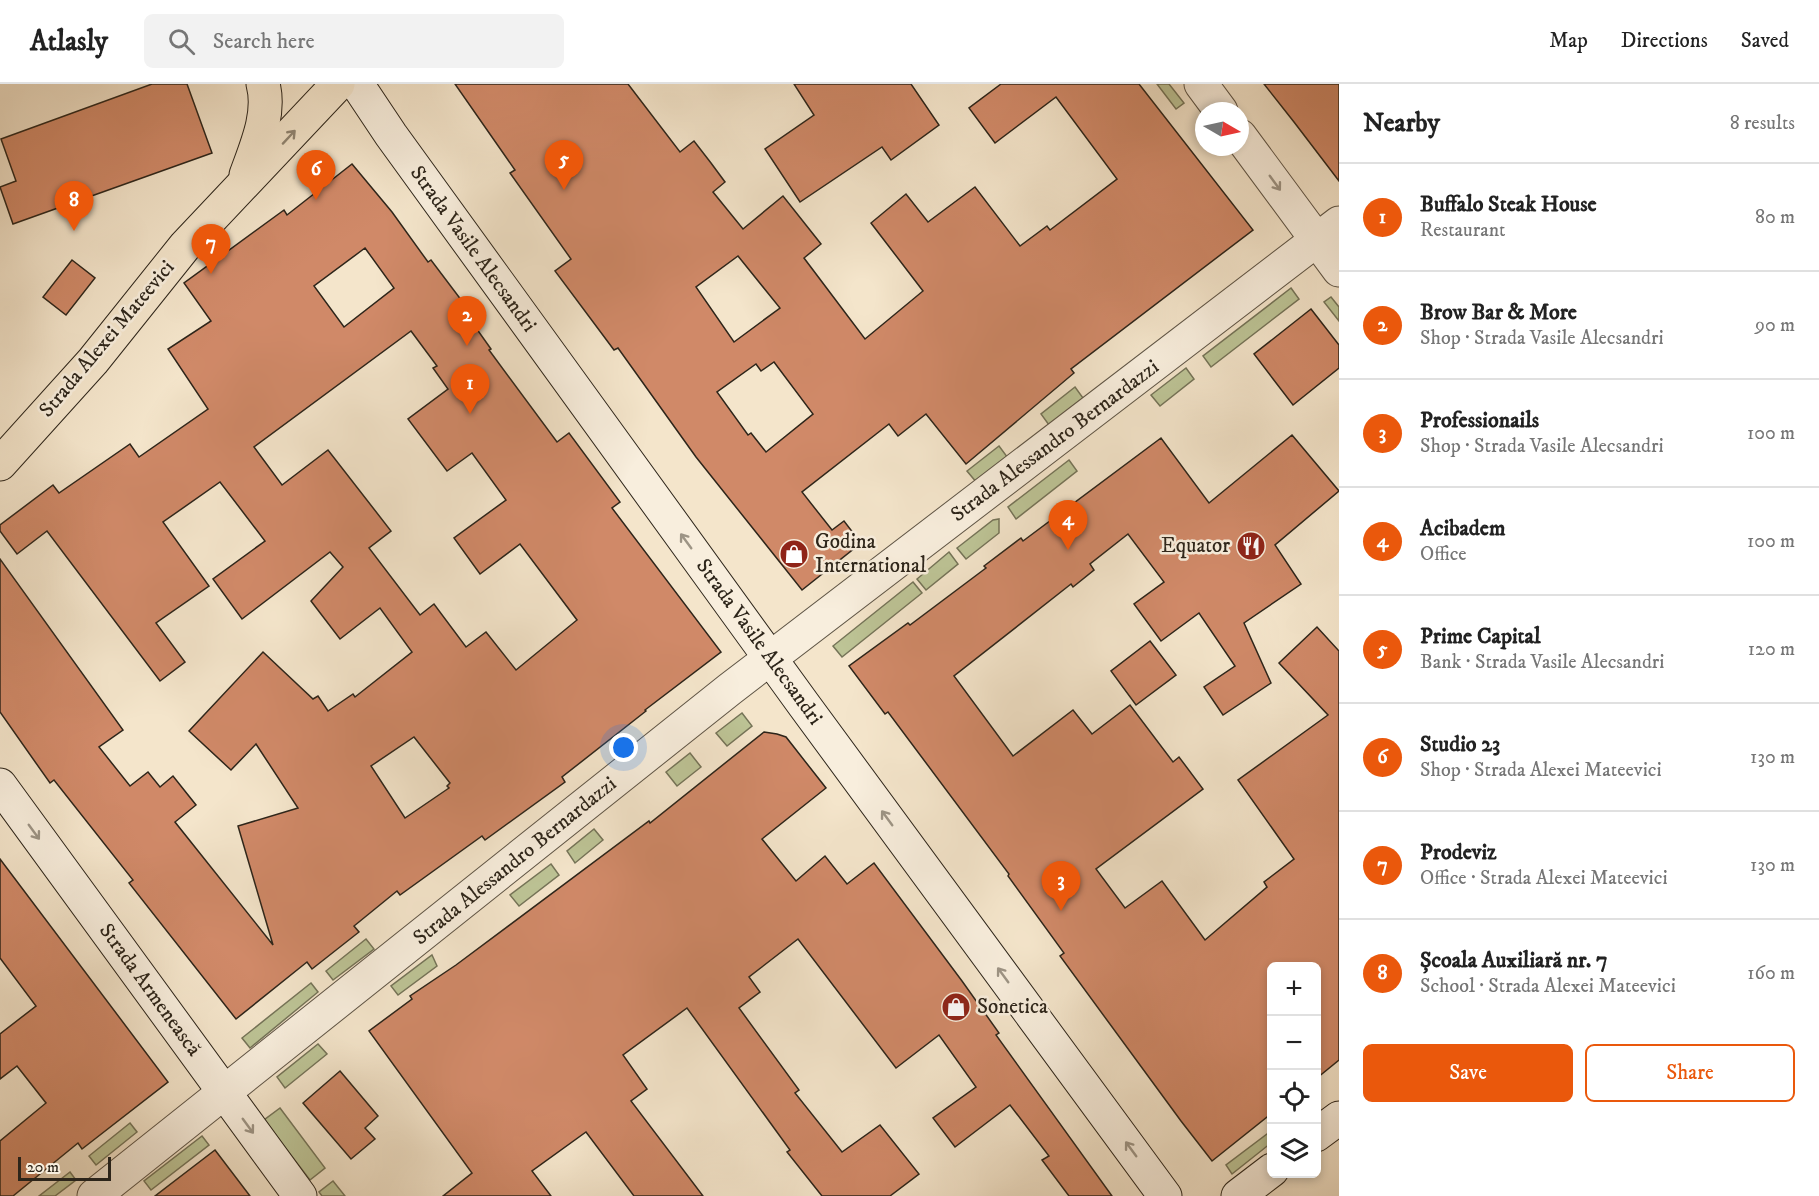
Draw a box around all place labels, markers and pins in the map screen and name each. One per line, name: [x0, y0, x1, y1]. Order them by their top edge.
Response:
pin: 5: [544, 141, 584, 190]
pin: 6: [296, 150, 336, 200]
pin: 8: [54, 182, 94, 231]
pin: 7: [192, 224, 230, 274]
pin: 2: [448, 296, 486, 346]
pin: 1: [450, 364, 490, 414]
pin: 4: [1048, 500, 1088, 550]
place label: Godina International: [815, 529, 927, 579]
restaurant icon: Equator: [1235, 530, 1267, 562]
place label: Equator: [1161, 533, 1230, 559]
shop icon: Godina International: [778, 538, 810, 570]
pin: 3: [1042, 862, 1080, 911]
shop icon: Sonetica: [940, 991, 972, 1023]
place label: Sonetica: [977, 994, 1048, 1020]

